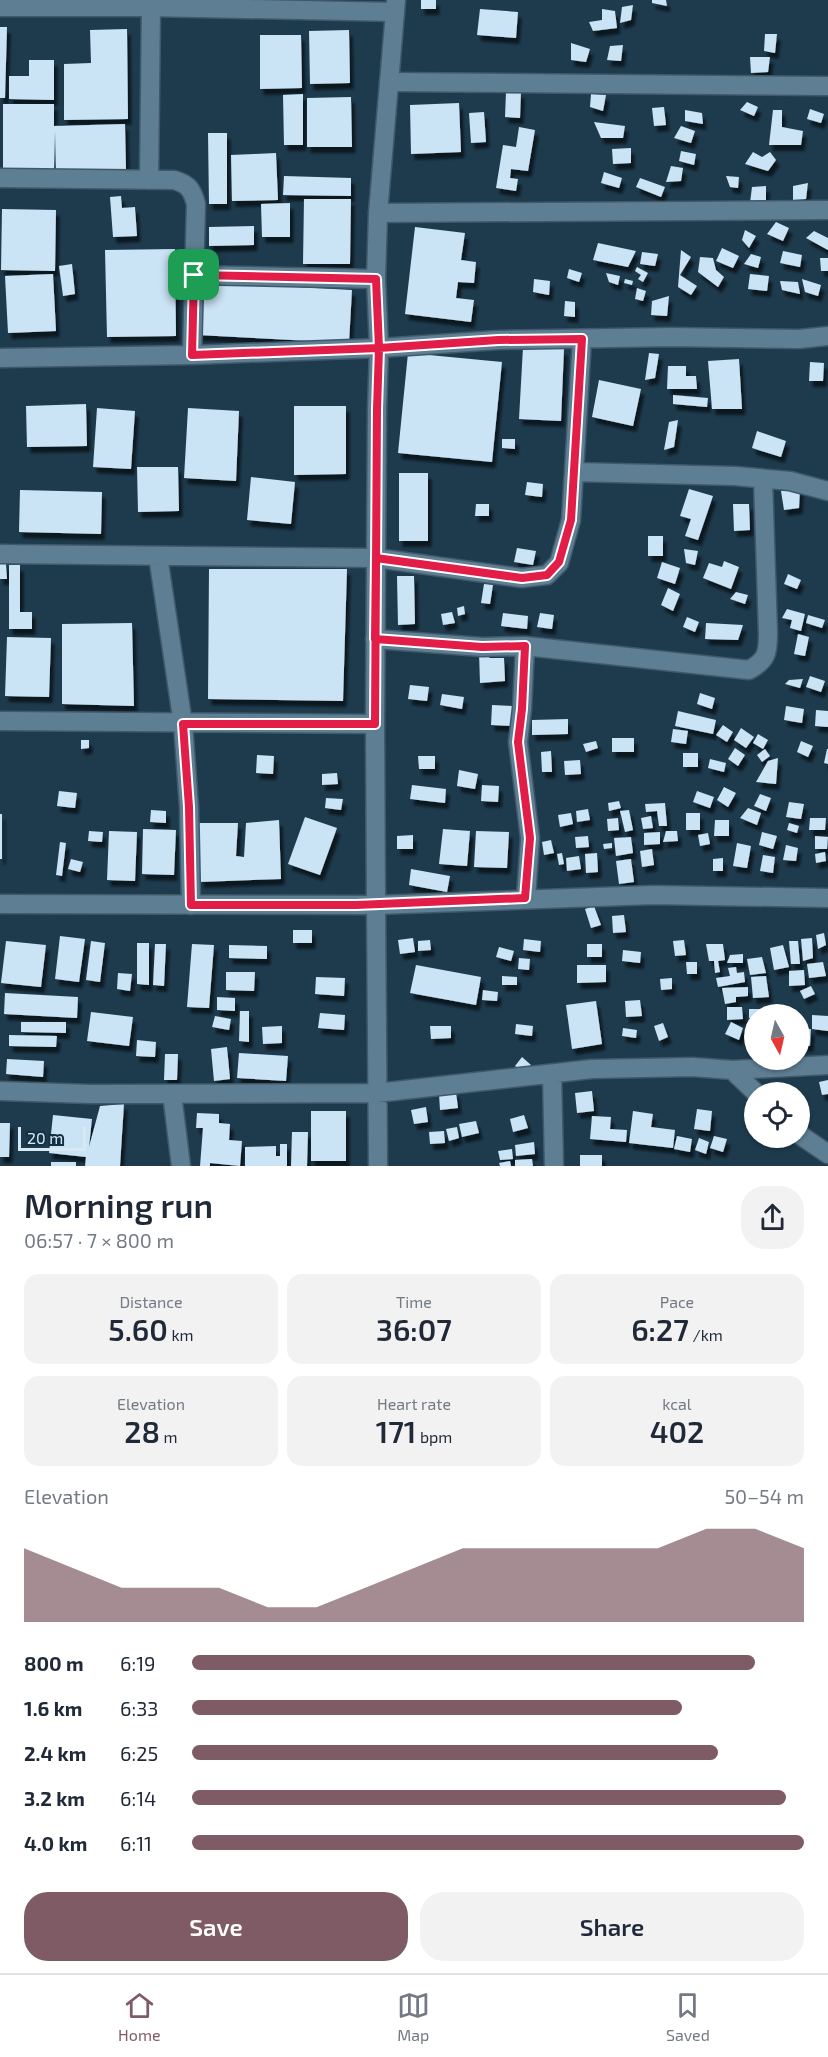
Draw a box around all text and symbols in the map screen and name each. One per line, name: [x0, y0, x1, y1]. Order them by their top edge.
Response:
pin: [168, 249, 219, 300]
icon: arrive: [177, 258, 210, 291]
north arrow: [744, 1004, 810, 1070]
map controls: [744, 1004, 810, 1148]
button: locate: [744, 1082, 810, 1148]
scale bar: [18, 1124, 86, 1152]
text: 20 m: [27, 1128, 63, 1147]
text: Morning run: [24, 1185, 213, 1225]
button: share: [741, 1186, 804, 1249]
text: 06:57 · 7 × 800 m: [24, 1228, 174, 1252]
text: Distance: [119, 1292, 183, 1311]
text: Time: [396, 1292, 432, 1311]
text: Pace: [660, 1292, 694, 1311]
text: 5.60: [108, 1311, 168, 1347]
text: 36:07: [376, 1311, 452, 1347]
text: 6:27: [631, 1311, 689, 1347]
text: km: [168, 1325, 194, 1344]
text: /km: [689, 1325, 723, 1344]
text: Elevation: [117, 1394, 185, 1413]
text: Heart rate: [377, 1394, 451, 1413]
text: kcal: [662, 1394, 692, 1413]
text: 28: [124, 1413, 160, 1449]
text: 171: [376, 1413, 416, 1449]
text: 402: [650, 1413, 704, 1449]
text: m: [160, 1427, 178, 1446]
text: bpm: [416, 1427, 452, 1446]
text: Elevation: [24, 1484, 109, 1508]
text: 50–54 m: [724, 1484, 804, 1508]
text: 800 m: [24, 1651, 84, 1675]
text: 6:19: [120, 1651, 156, 1675]
text: 1.6 km: [24, 1696, 82, 1720]
text: 6:33: [120, 1696, 158, 1720]
text: 2.4 km: [24, 1741, 86, 1765]
text: 6:25: [120, 1741, 158, 1765]
text: 3.2 km: [24, 1786, 85, 1810]
text: 6:14: [120, 1786, 156, 1810]
text: 4.0 km: [24, 1831, 87, 1855]
text: 6:11: [120, 1831, 152, 1855]
button: Save: [24, 1892, 408, 1961]
button: Share: [420, 1892, 804, 1961]
tab: Home: [118, 1989, 161, 2044]
tab: Map: [397, 1989, 430, 2044]
tab: Saved: [666, 1989, 710, 2044]

